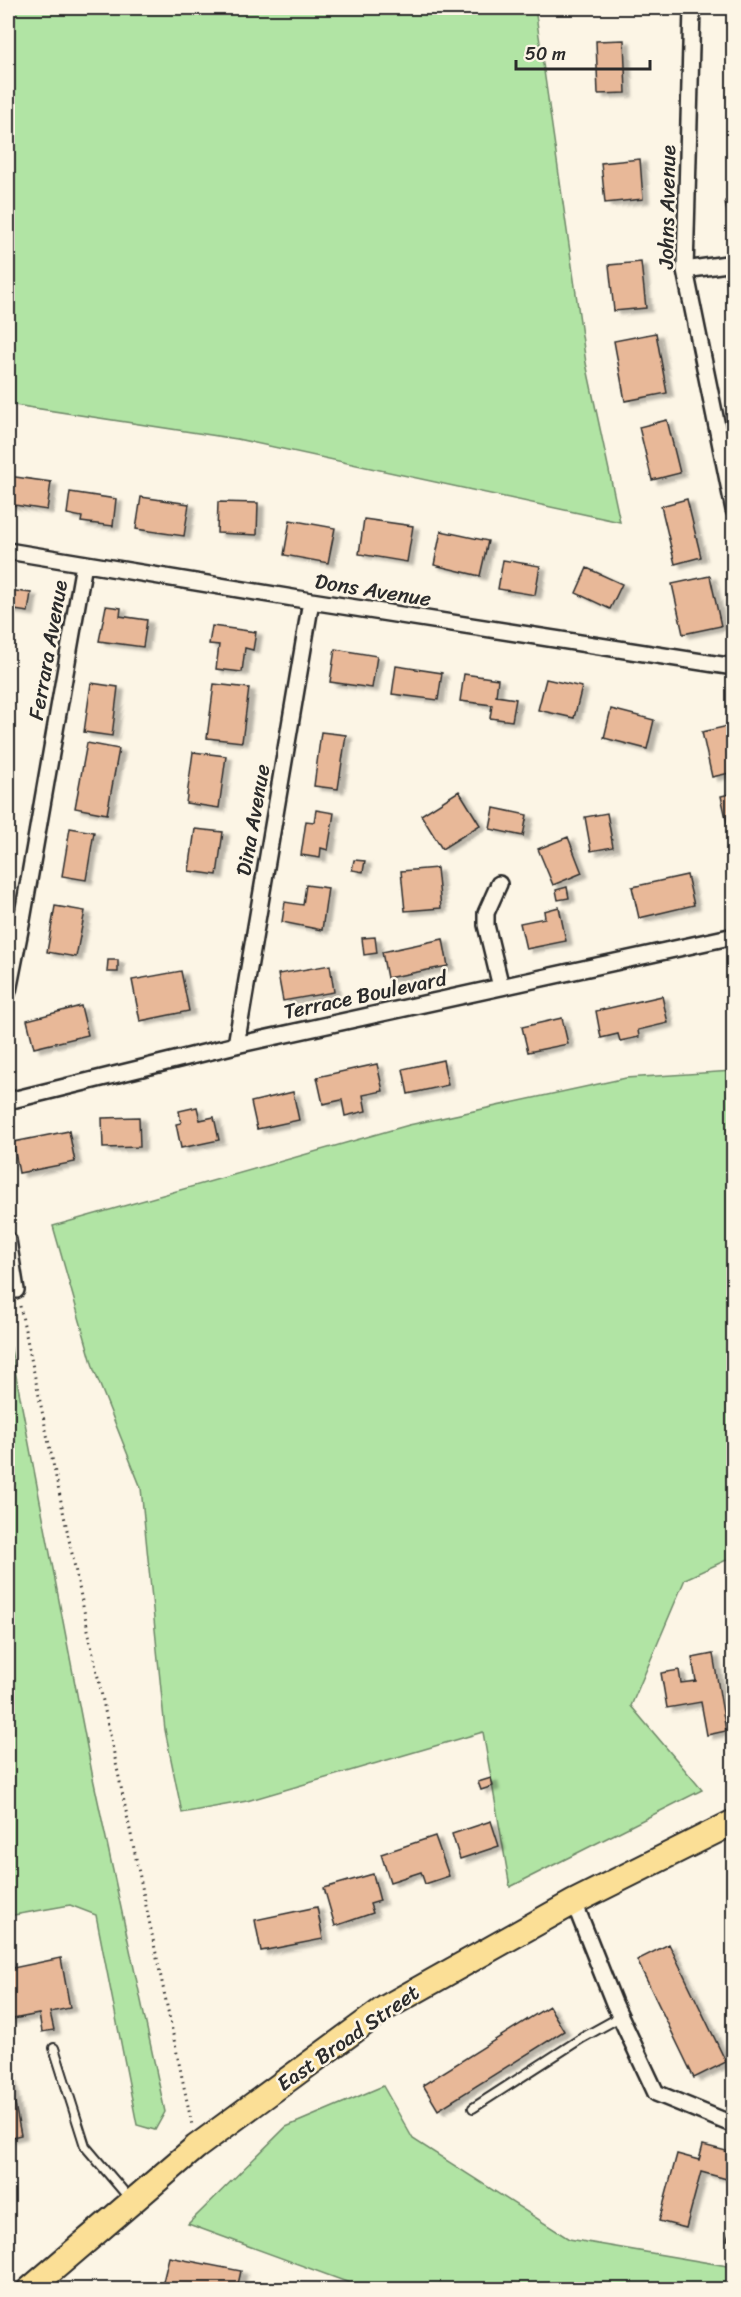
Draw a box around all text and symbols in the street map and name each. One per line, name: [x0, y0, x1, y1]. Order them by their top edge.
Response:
scale bar: [516, 33, 650, 71]
text: 50 m: [525, 38, 566, 70]
street label: Johns Avenue: [647, 145, 687, 270]
street label: Dons Avenue: [312, 562, 434, 618]
street label: Ferrara Avenue: [17, 577, 79, 723]
street label: Dina Avenue: [224, 761, 282, 879]
street label: Terrace Boulevard: [280, 959, 452, 1031]
street label: East Broad Street: [268, 1974, 428, 2102]

